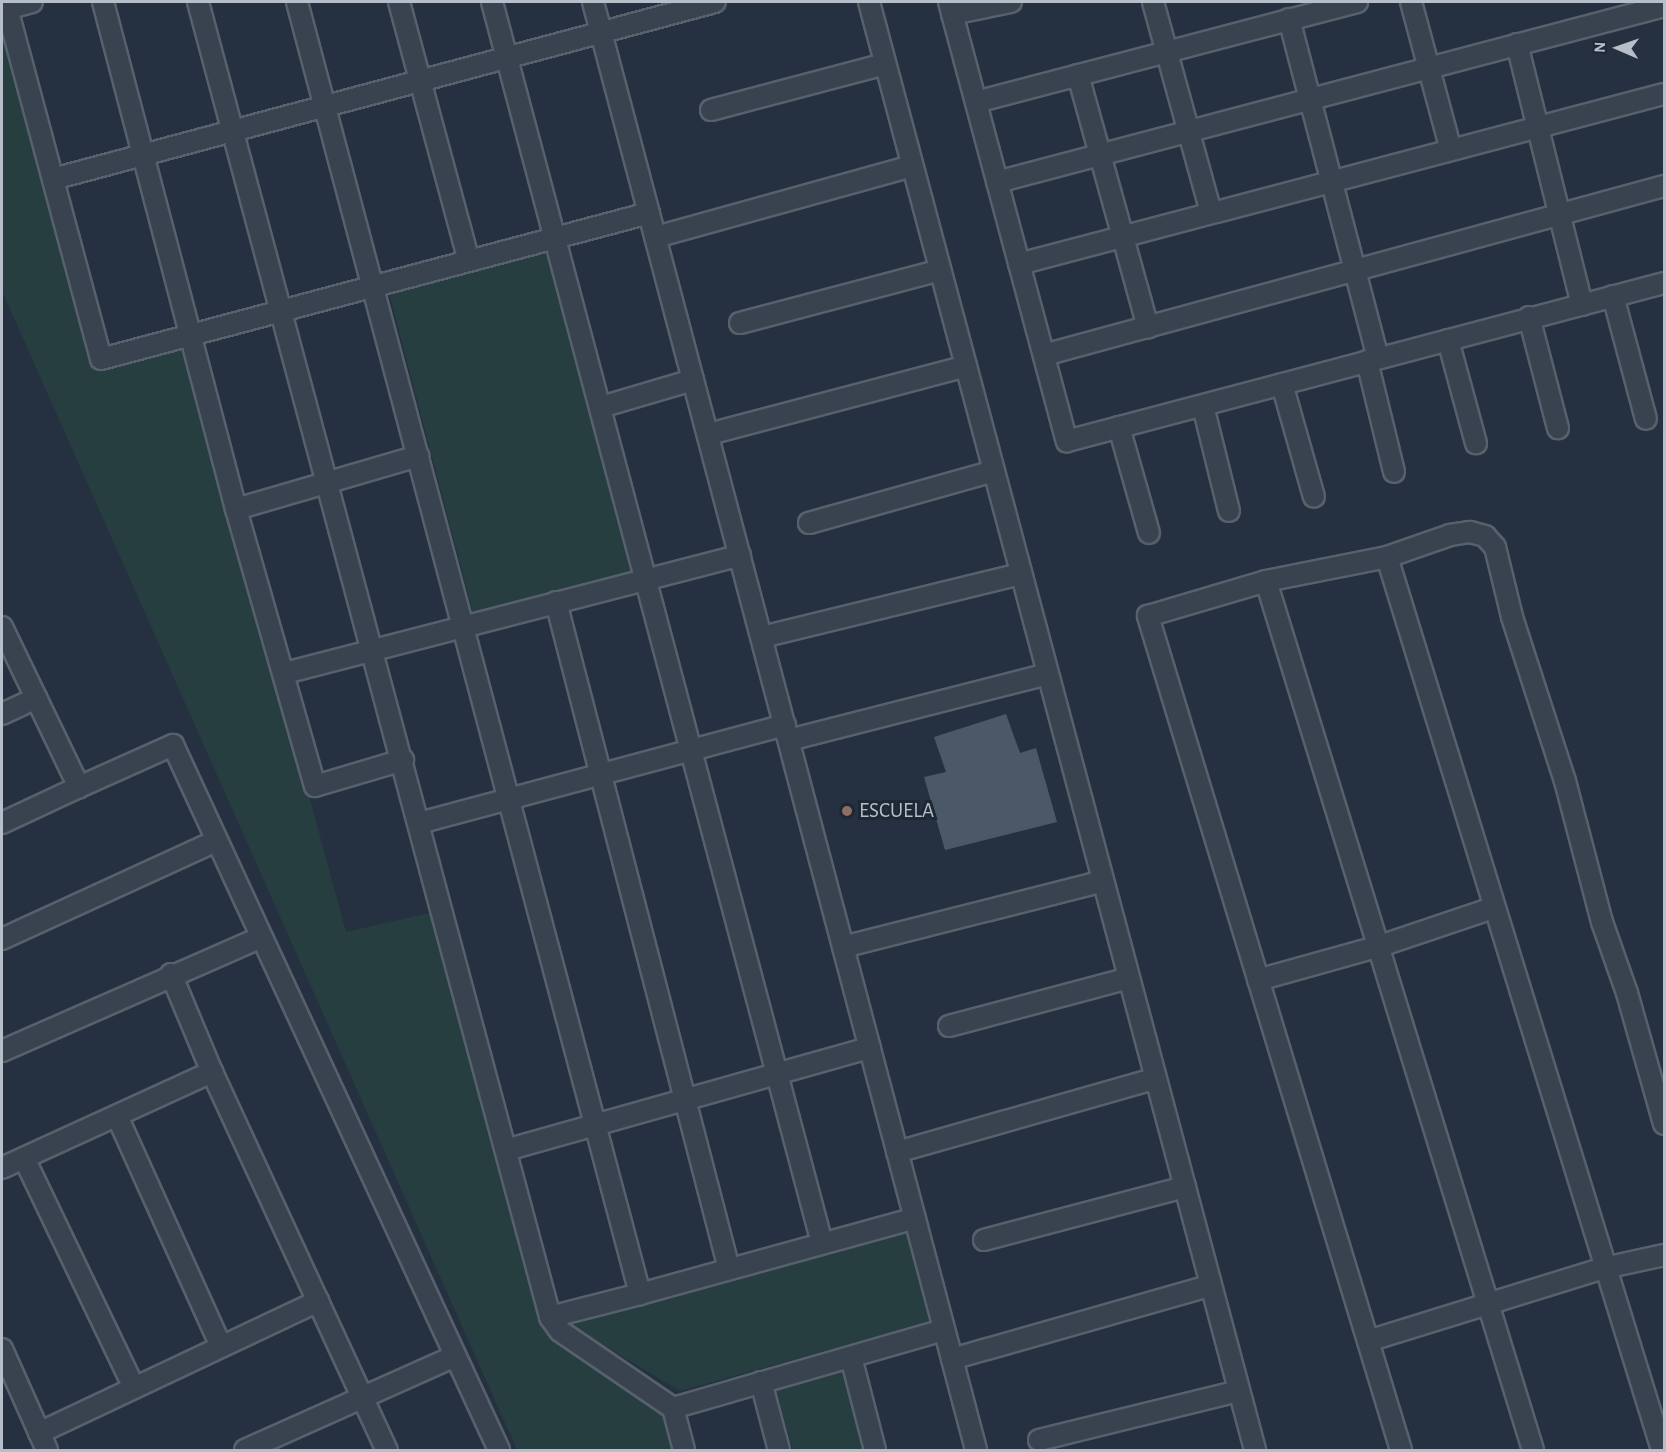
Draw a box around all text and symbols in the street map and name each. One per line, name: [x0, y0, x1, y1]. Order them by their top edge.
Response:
north arrow: [1588, 18, 1648, 78]
text: N: [1592, 42, 1608, 53]
place label: ESCUELA: [859, 798, 934, 824]
marker: ESCUELA: [840, 804, 854, 818]

